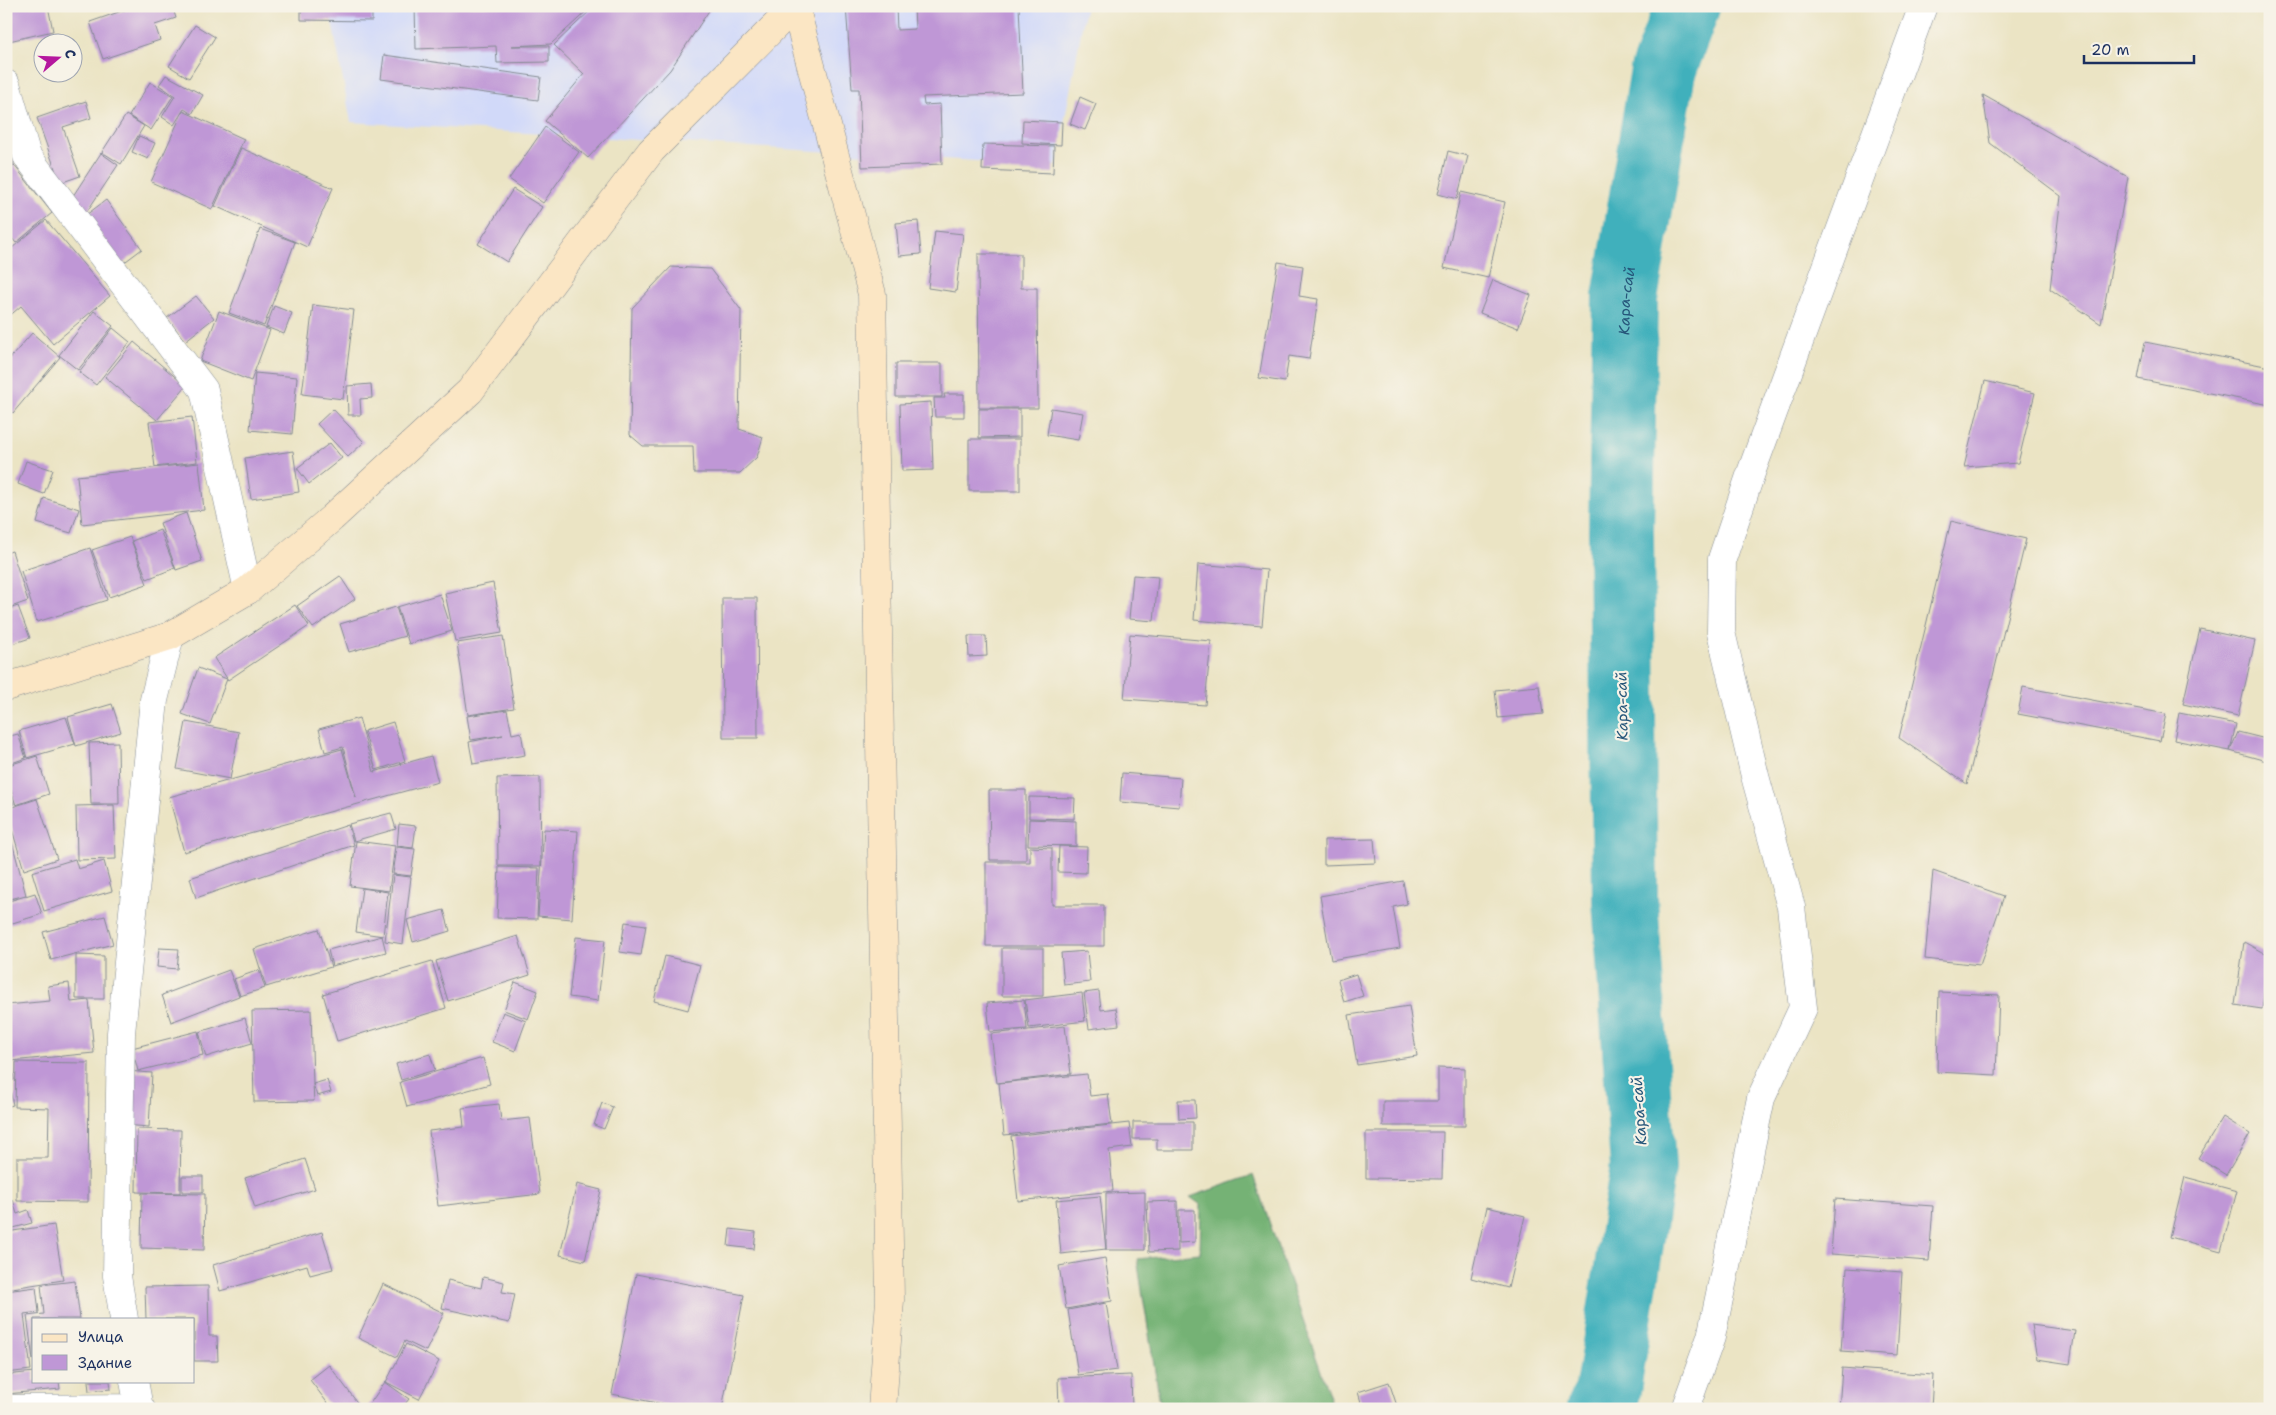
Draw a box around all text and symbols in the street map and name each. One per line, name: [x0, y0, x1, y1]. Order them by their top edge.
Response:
north arrow: [32, 32, 82, 82]
scale bar: [2084, 32, 2194, 64]
text: 20 m: [2091, 40, 2130, 60]
text: С: [60, 47, 80, 61]
water label: Кара-сай: [1614, 265, 1640, 335]
water label: Кара-сай: [1611, 671, 1633, 741]
water label: Кара-сай: [1627, 1076, 1651, 1146]
legend: [32, 1318, 195, 1382]
text: Улица: [78, 1327, 124, 1347]
text: Здание: [78, 1353, 132, 1373]

